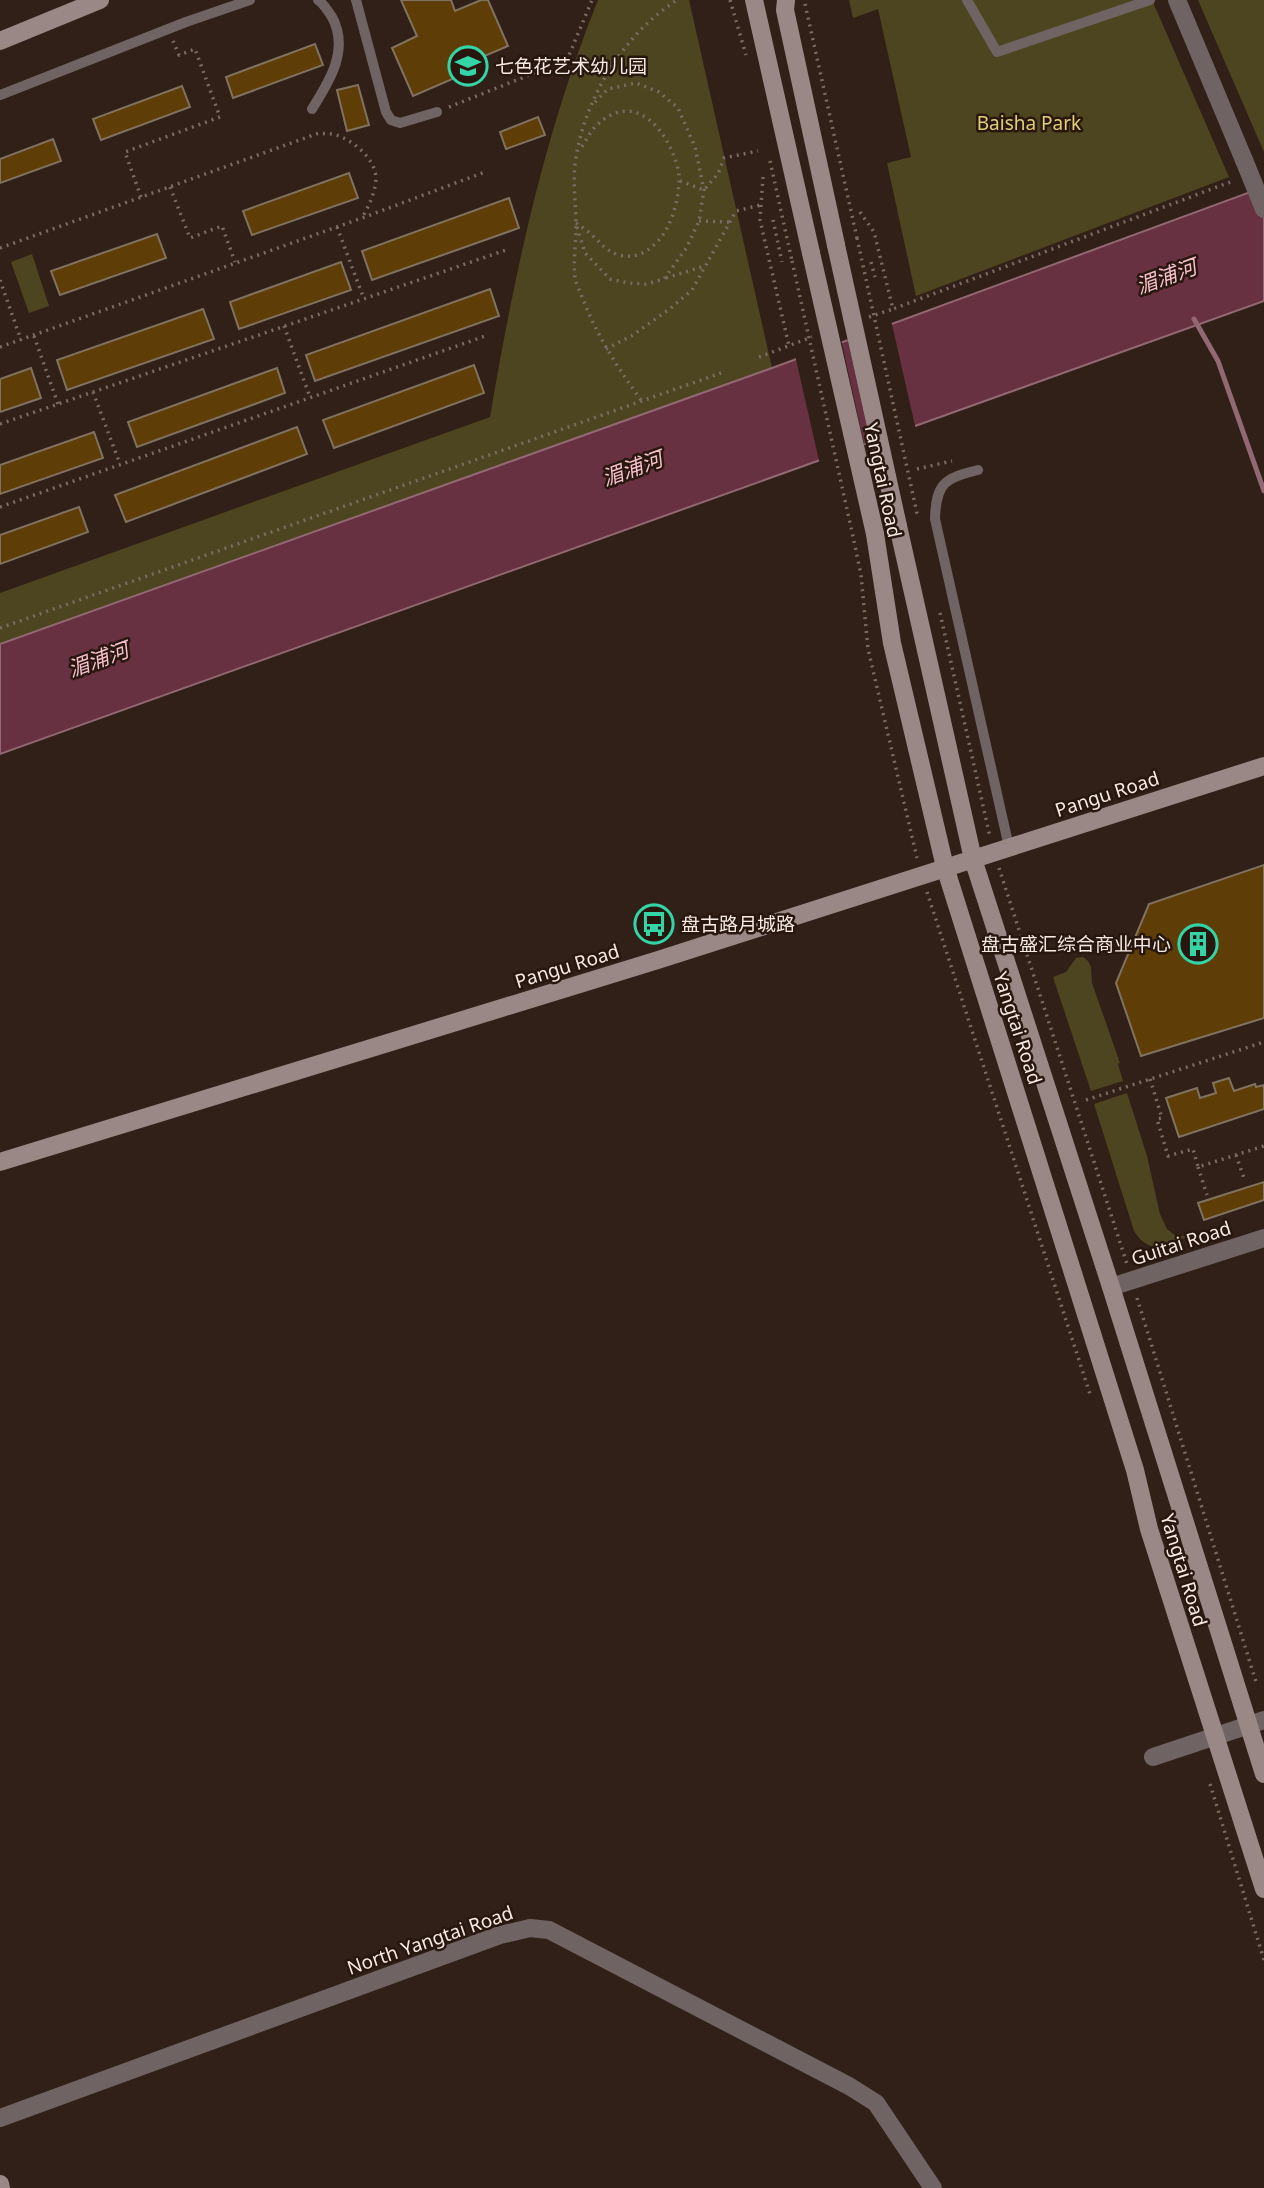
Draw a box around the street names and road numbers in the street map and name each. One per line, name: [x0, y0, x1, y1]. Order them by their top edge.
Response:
street label: Yangtai Road: [858, 420, 908, 540]
street label: Pangu Road: [1052, 765, 1162, 823]
street label: Pangu Road: [512, 938, 622, 994]
street label: Yangtai Road: [988, 968, 1048, 1088]
street label: Guitai Road: [1128, 1215, 1234, 1271]
street label: Yangtai Road: [1154, 1510, 1214, 1630]
street label: North Yangtai Road: [343, 1899, 517, 1981]

